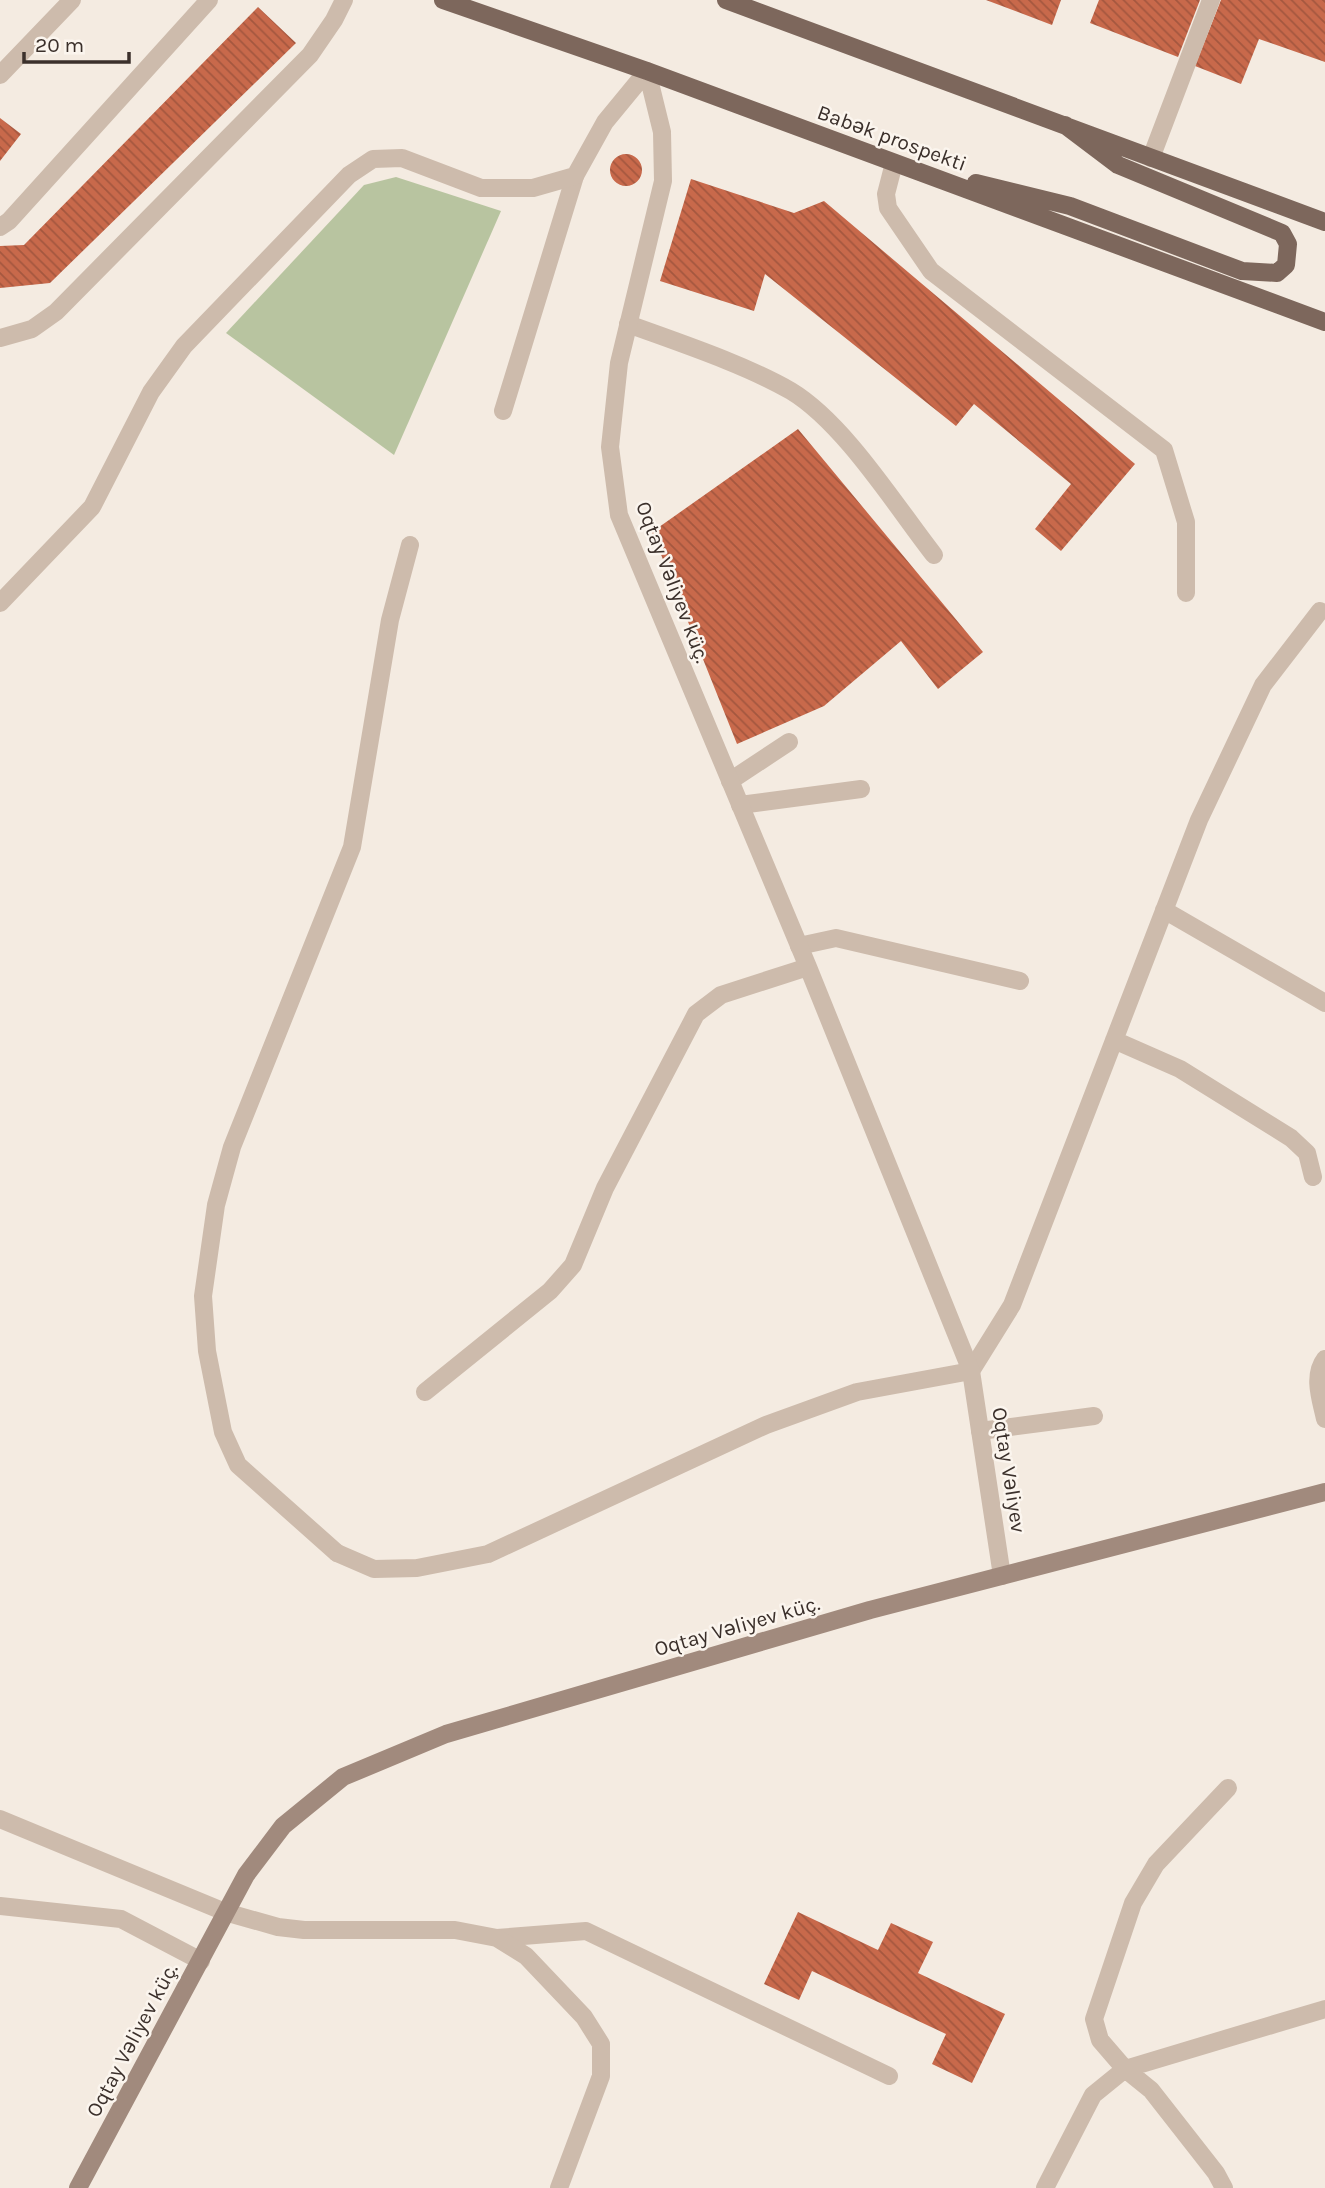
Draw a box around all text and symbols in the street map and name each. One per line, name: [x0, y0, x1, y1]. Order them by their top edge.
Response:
scale bar: [24, 21, 130, 65]
text: 20 m: [35, 33, 84, 57]
street label: Babək prospekti: [814, 100, 970, 176]
street label: Oqtay Vəliyev küç.: [631, 498, 715, 666]
street label: Oqtay Vəliyev: [987, 1406, 1031, 1535]
street label: Oqtay Vəliyev küç.: [652, 1591, 823, 1661]
street label: Oqtay Vəliyev küç.: [81, 1959, 183, 2121]

